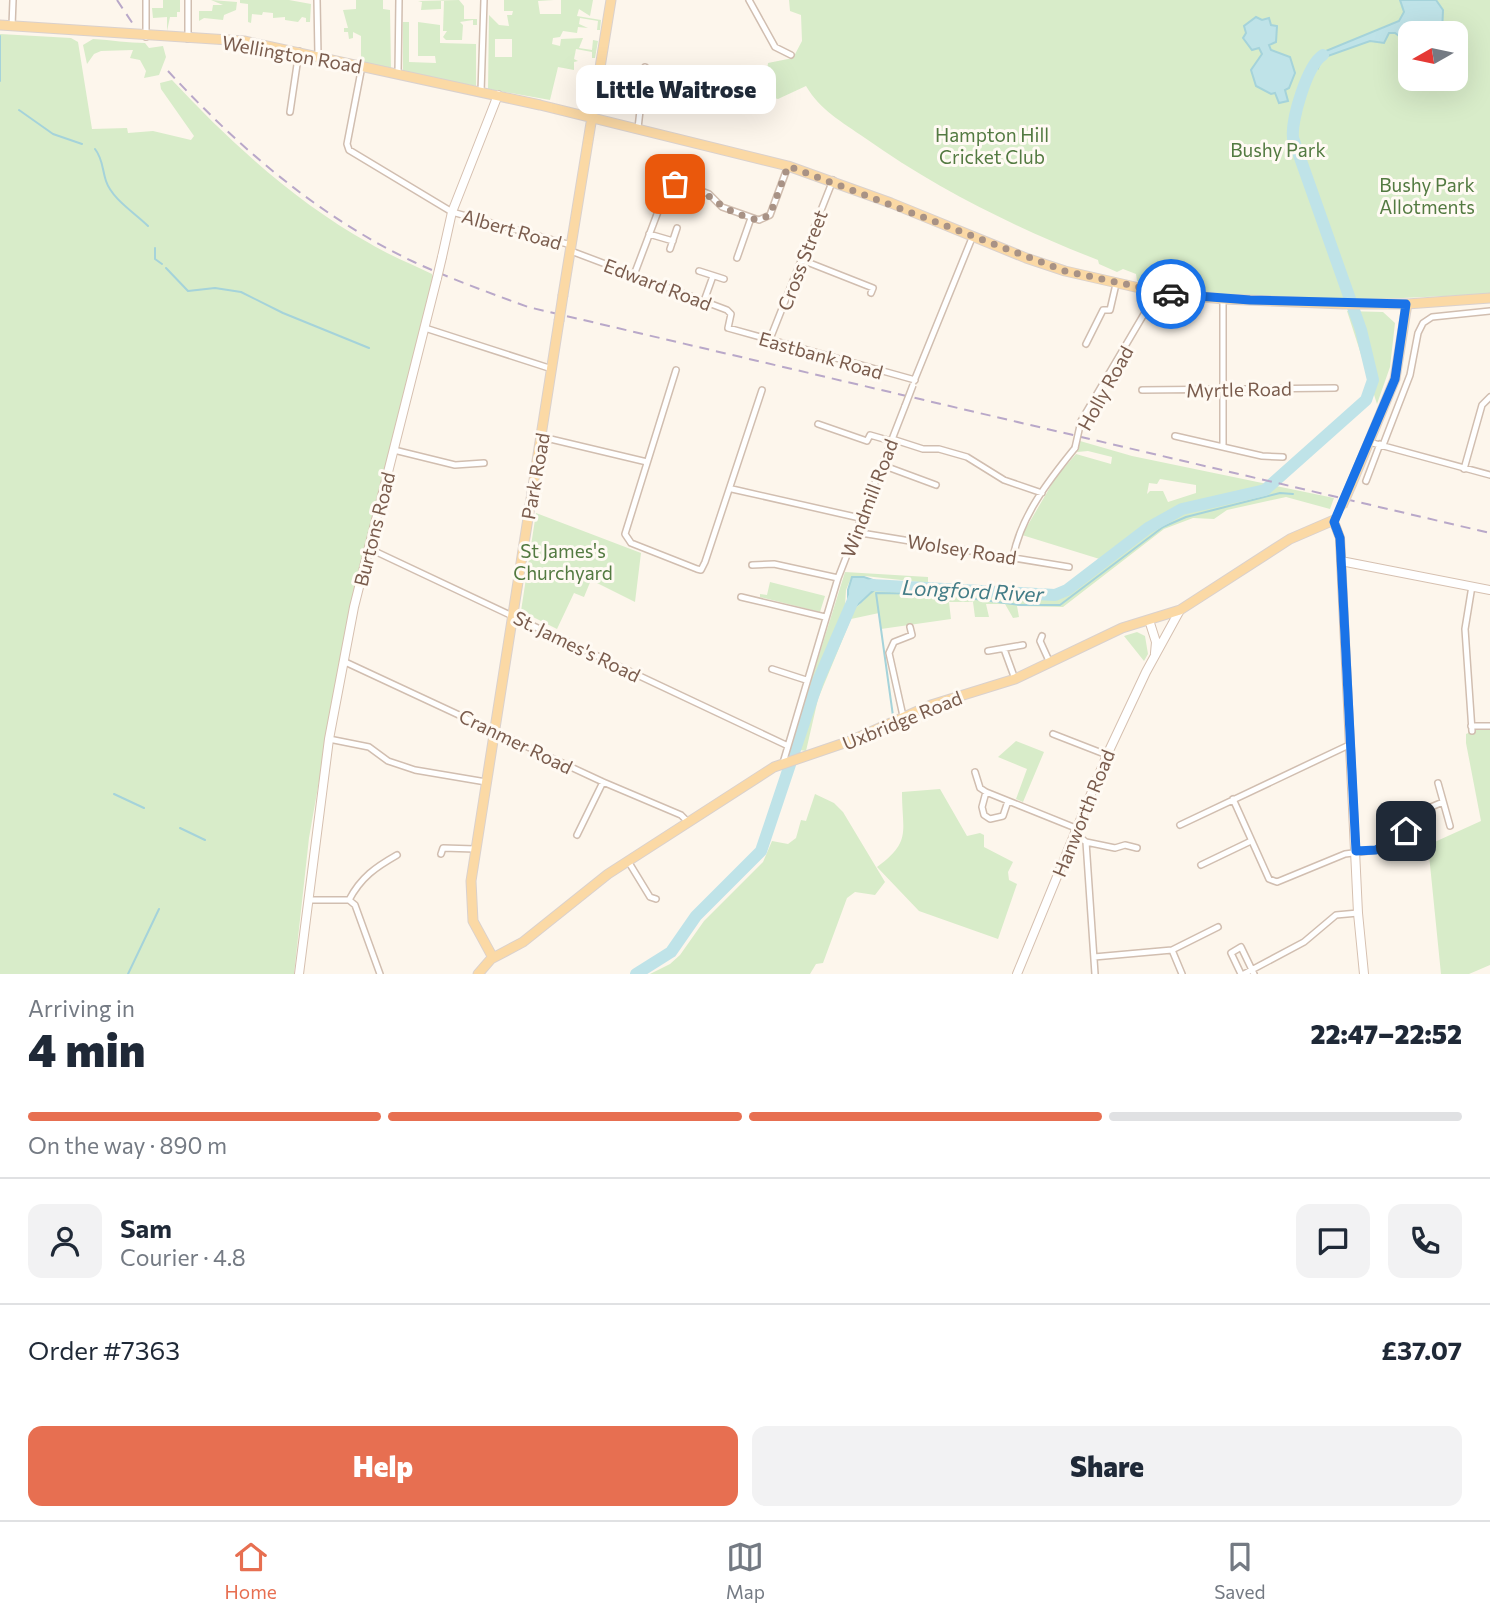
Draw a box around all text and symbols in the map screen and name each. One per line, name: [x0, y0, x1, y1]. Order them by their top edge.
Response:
north arrow: [1398, 21, 1468, 91]
map controls: [1398, 21, 1468, 91]
street label: Wellington Road: [220, 30, 364, 78]
callout: Little Waitrose: [575, 65, 775, 114]
text: Little Waitrose: [596, 75, 756, 103]
park label: Hampton Hill Cricket Club: [935, 123, 1049, 168]
park label: Bushy Park: [1230, 138, 1326, 161]
pin: [645, 154, 705, 214]
icon: bag: [656, 165, 694, 203]
park label: Bushy Park Allotments: [1379, 173, 1475, 218]
street label: Albert Road: [460, 204, 564, 254]
street label: Cross Street: [772, 206, 832, 314]
street label: Edward Road: [601, 253, 715, 315]
courier: [1136, 259, 1206, 329]
icon: car: [1152, 275, 1190, 313]
street label: Eastbank Road: [756, 326, 886, 384]
street label: Holly Road: [1072, 342, 1138, 434]
street label: Myrtle Road: [1186, 377, 1292, 401]
street label: Park Road: [516, 431, 554, 521]
street label: Windmill Road: [836, 435, 902, 561]
street label: Burtons Road: [349, 469, 399, 589]
street label: Wolsey Road: [906, 529, 1018, 569]
park label: St James's Churchyard: [513, 539, 613, 584]
water label: Longford River: [901, 574, 1045, 606]
street label: St. James's Road: [510, 605, 644, 687]
street label: Uxbridge Road: [839, 686, 965, 754]
street label: Cranmer Road: [455, 704, 577, 778]
street label: Hanworth Road: [1047, 746, 1119, 880]
pin: [1376, 801, 1436, 861]
icon: home: [1387, 812, 1425, 850]
text: Arriving in: [28, 994, 135, 1022]
text: 22:47–22:52: [1311, 1018, 1462, 1049]
text: 4 min: [28, 1020, 146, 1076]
text: On the way · 890 m: [28, 1131, 227, 1159]
button: person: [28, 1204, 102, 1278]
button: chat: [1296, 1204, 1370, 1278]
button: phone: [1388, 1204, 1462, 1278]
text: Sam: [120, 1212, 172, 1243]
text: Courier · 4.8: [120, 1243, 246, 1271]
text: Order #7363: [28, 1334, 180, 1365]
text: £37.07: [1381, 1334, 1462, 1365]
button: Help: [28, 1426, 738, 1506]
button: Share: [752, 1426, 1462, 1506]
tab: Home: [225, 1538, 277, 1603]
tab: Map: [726, 1538, 765, 1603]
tab: Saved: [1214, 1538, 1265, 1603]

